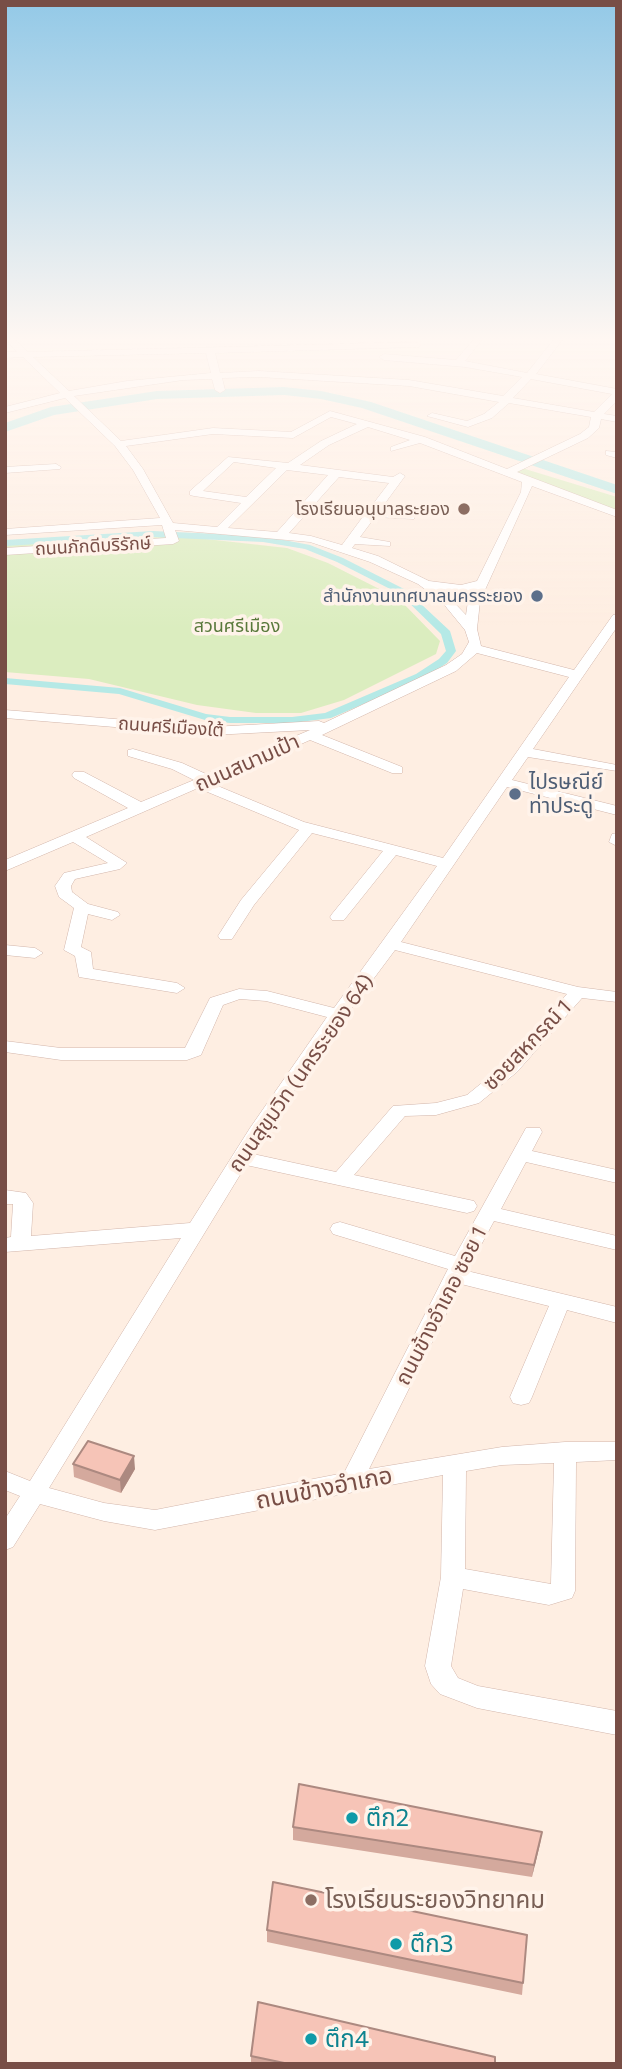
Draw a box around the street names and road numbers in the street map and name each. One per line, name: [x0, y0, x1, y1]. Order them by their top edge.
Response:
street label: ถนนภักดีบริรักษ์: [34, 532, 152, 560]
street label: ถนนศรีเมืองใต้: [117, 713, 225, 741]
street label: ถนนสนามเป้า: [191, 729, 303, 797]
street label: ถนนสุขุมวิท (นครระยอง 64): [223, 969, 379, 1177]
street label: ซอยสหกรณ์ 1: [478, 995, 576, 1095]
street label: ถนนข้างอำเภอ ซอย 1: [390, 1223, 492, 1389]
street label: ถนนข้างอำเภอ: [253, 1461, 395, 1515]

